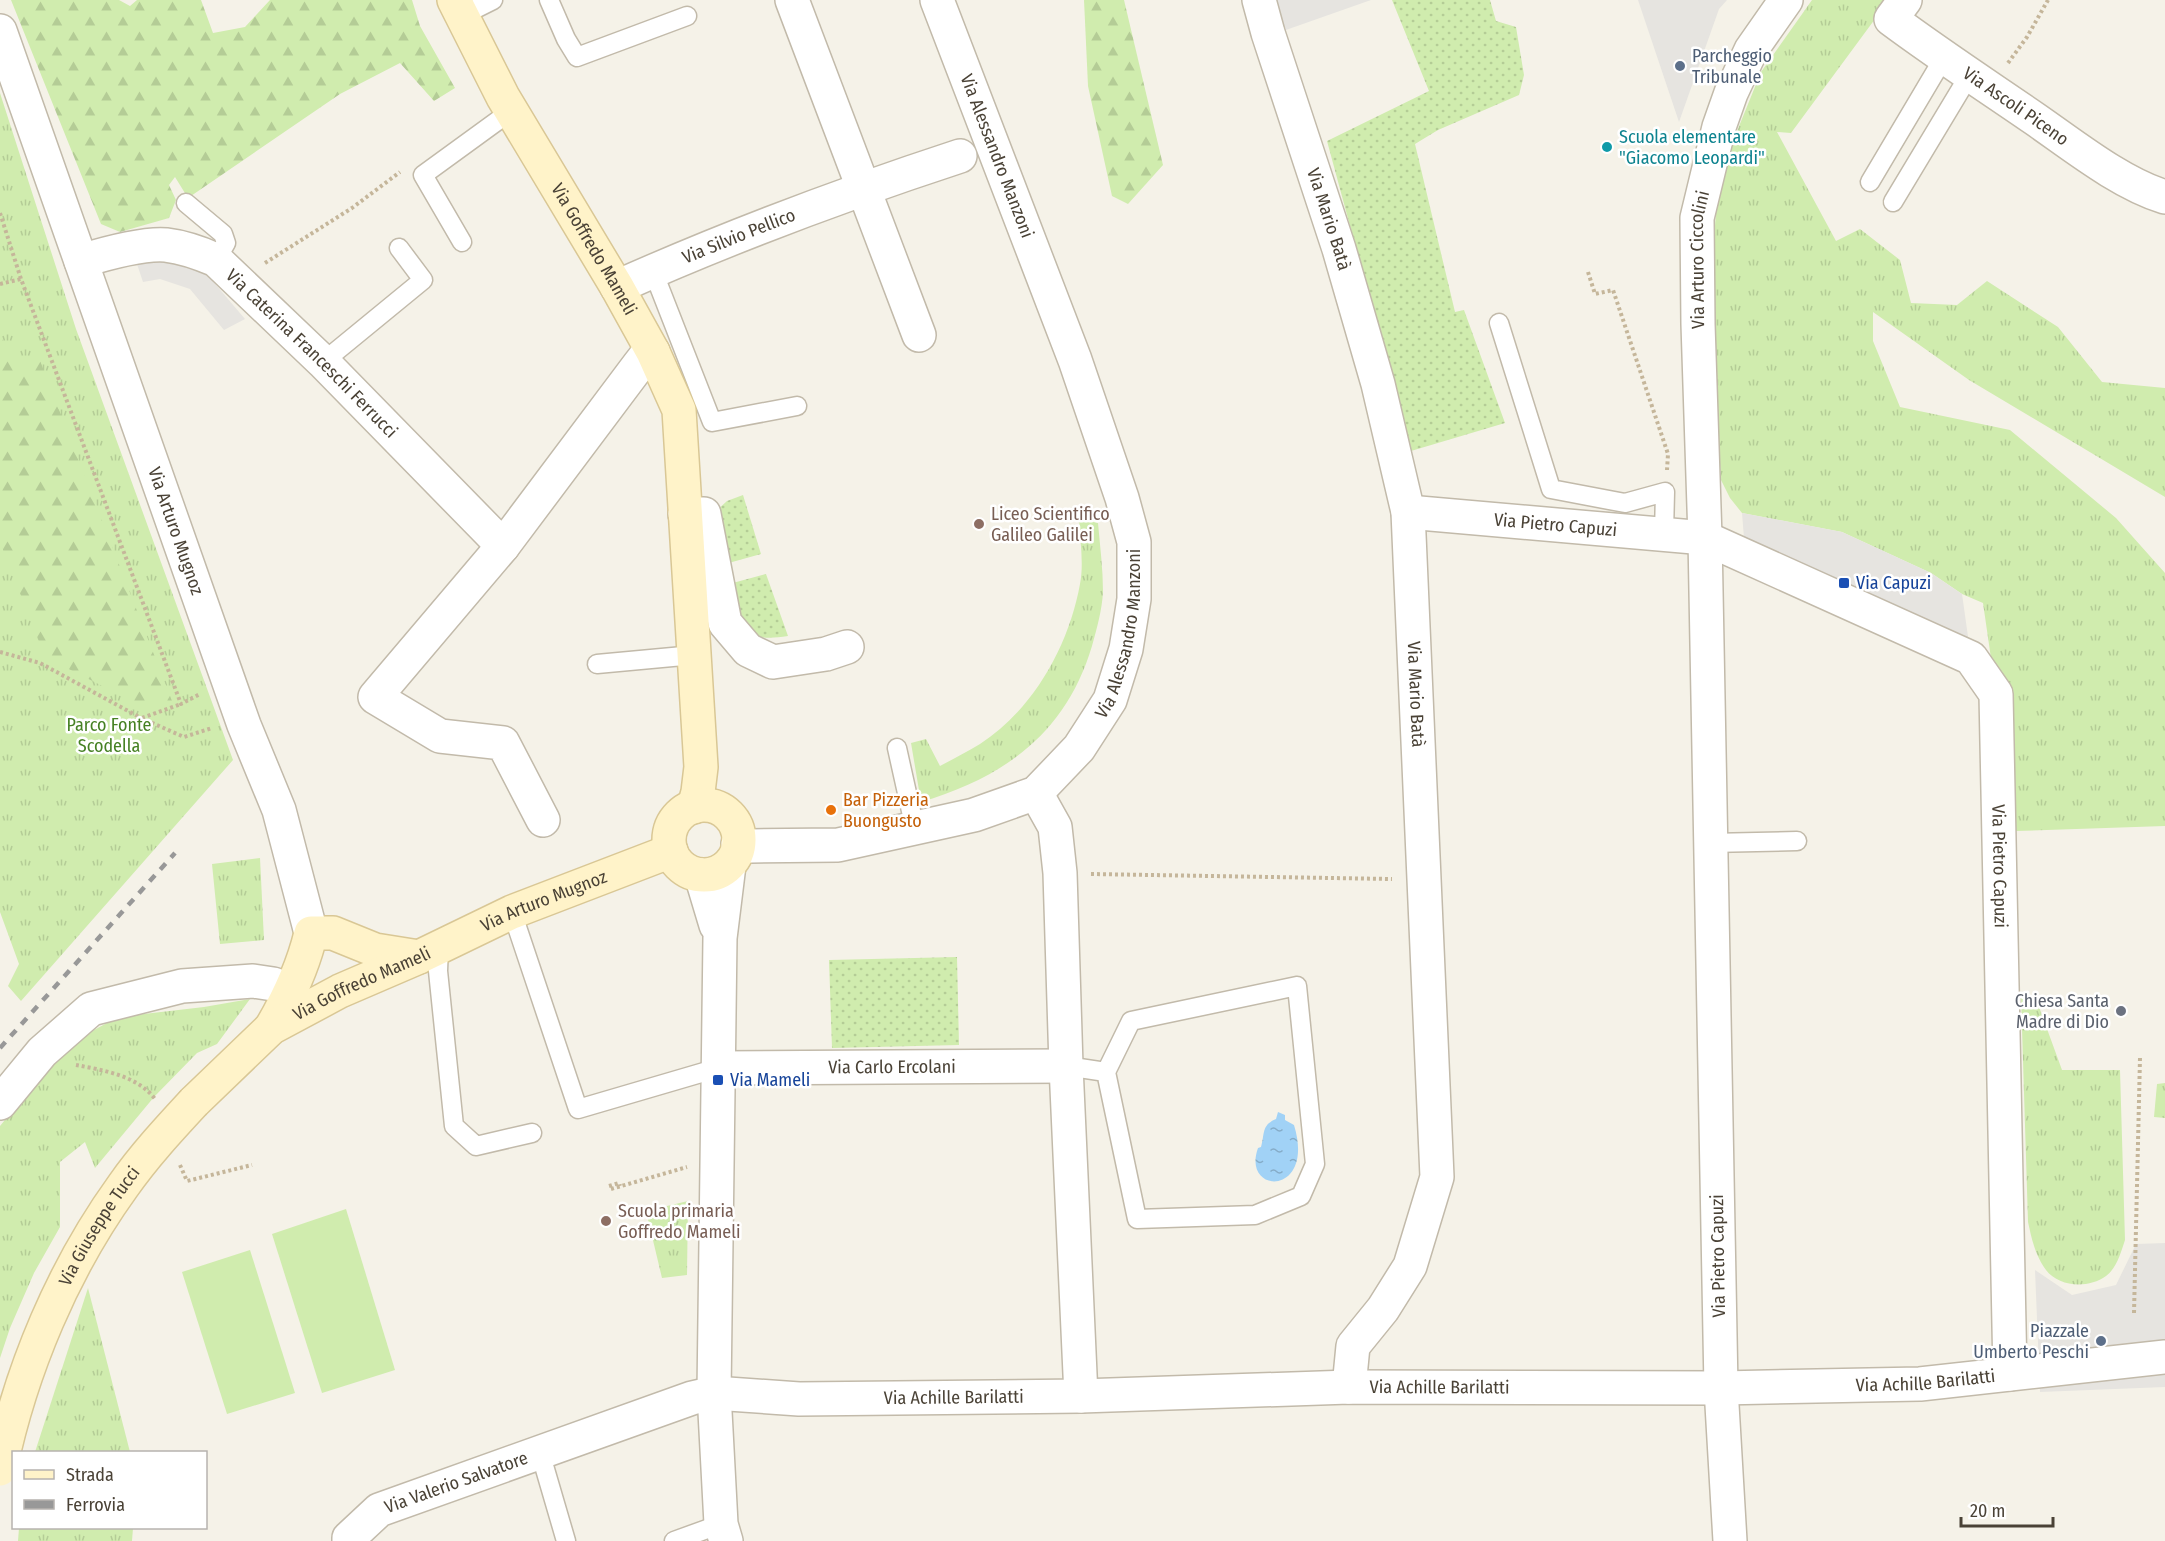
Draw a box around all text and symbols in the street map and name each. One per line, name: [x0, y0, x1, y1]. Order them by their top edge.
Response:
place label: Parcheggio Tribunale: [1692, 45, 1772, 88]
marker: Parcheggio Tribunale: [1673, 59, 1687, 73]
street label: Via Ascoli Piceno: [1959, 62, 2073, 150]
street label: Via Alessandro Manzoni: [956, 71, 1038, 241]
place label: Scuola elementare "Giacomo Leopardi": [1619, 126, 1765, 169]
marker: Scuola elementare "Giacomo Leopardi": [1600, 140, 1614, 154]
street label: Via Mario Batà: [1302, 165, 1356, 273]
street label: Via Goffredo Mameli: [546, 179, 641, 319]
street label: Via Arturo Ciccolini: [1686, 188, 1714, 329]
street label: Via Silvio Pellico: [679, 204, 798, 269]
street label: Via Caterina Franceschi Ferrucci: [221, 264, 402, 442]
street label: Via Arturo Mugnoz: [143, 464, 208, 598]
place label: Liceo Scientifico Galileo Galilei: [991, 503, 1110, 546]
street label: Via Pietro Capuzi: [1493, 509, 1618, 541]
marker: Liceo Scientifico Galileo Galilei: [972, 517, 986, 531]
street label: Via Alessandro Manzoni: [1090, 549, 1145, 722]
place label: Via Capuzi: [1856, 572, 1931, 594]
marker: Via Capuzi: [1837, 576, 1851, 590]
street label: Via Mario Batà: [1403, 641, 1429, 748]
park label: Parco Fonte Scodella: [67, 714, 152, 757]
place label: Bar Pizzeria Buongusto: [843, 789, 929, 832]
marker: Bar Pizzeria Buongusto: [824, 803, 838, 817]
street label: Via Pietro Capuzi: [1987, 804, 2012, 928]
street label: Via Arturo Mugnoz: [477, 866, 610, 936]
street label: Via Goffredo Mameli: [289, 942, 434, 1025]
place label: Chiesa Santa Madre di Dio: [2015, 990, 2109, 1033]
marker: Chiesa Santa Madre di Dio: [2114, 1004, 2128, 1018]
street label: Via Carlo Ercolani: [828, 1056, 956, 1078]
place label: Via Mameli: [730, 1069, 810, 1091]
marker: Via Mameli: [711, 1073, 725, 1087]
street label: Via Giuseppe Tucci: [54, 1162, 145, 1289]
street label: Via Pietro Capuzi: [1706, 1194, 1730, 1318]
place label: Scuola primaria Goffredo Mameli: [618, 1200, 740, 1243]
marker: Scuola primaria Goffredo Mameli: [599, 1214, 613, 1228]
place label: Piazzale Umberto Peschi: [1973, 1320, 2089, 1363]
marker: Piazzale Umberto Peschi: [2094, 1334, 2108, 1348]
street label: Via Achille Barilatti: [1855, 1365, 1996, 1396]
street label: Via Achille Barilatti: [1370, 1376, 1510, 1398]
street label: Via Achille Barilatti: [884, 1386, 1024, 1409]
street label: Via Valerio Salvatore: [382, 1447, 531, 1518]
legend: [12, 1451, 207, 1529]
text: Strada: [66, 1464, 114, 1486]
scale bar: [1961, 1490, 2052, 1528]
text: Ferrovia: [66, 1494, 125, 1516]
text: 20 m: [1970, 1500, 2005, 1522]

